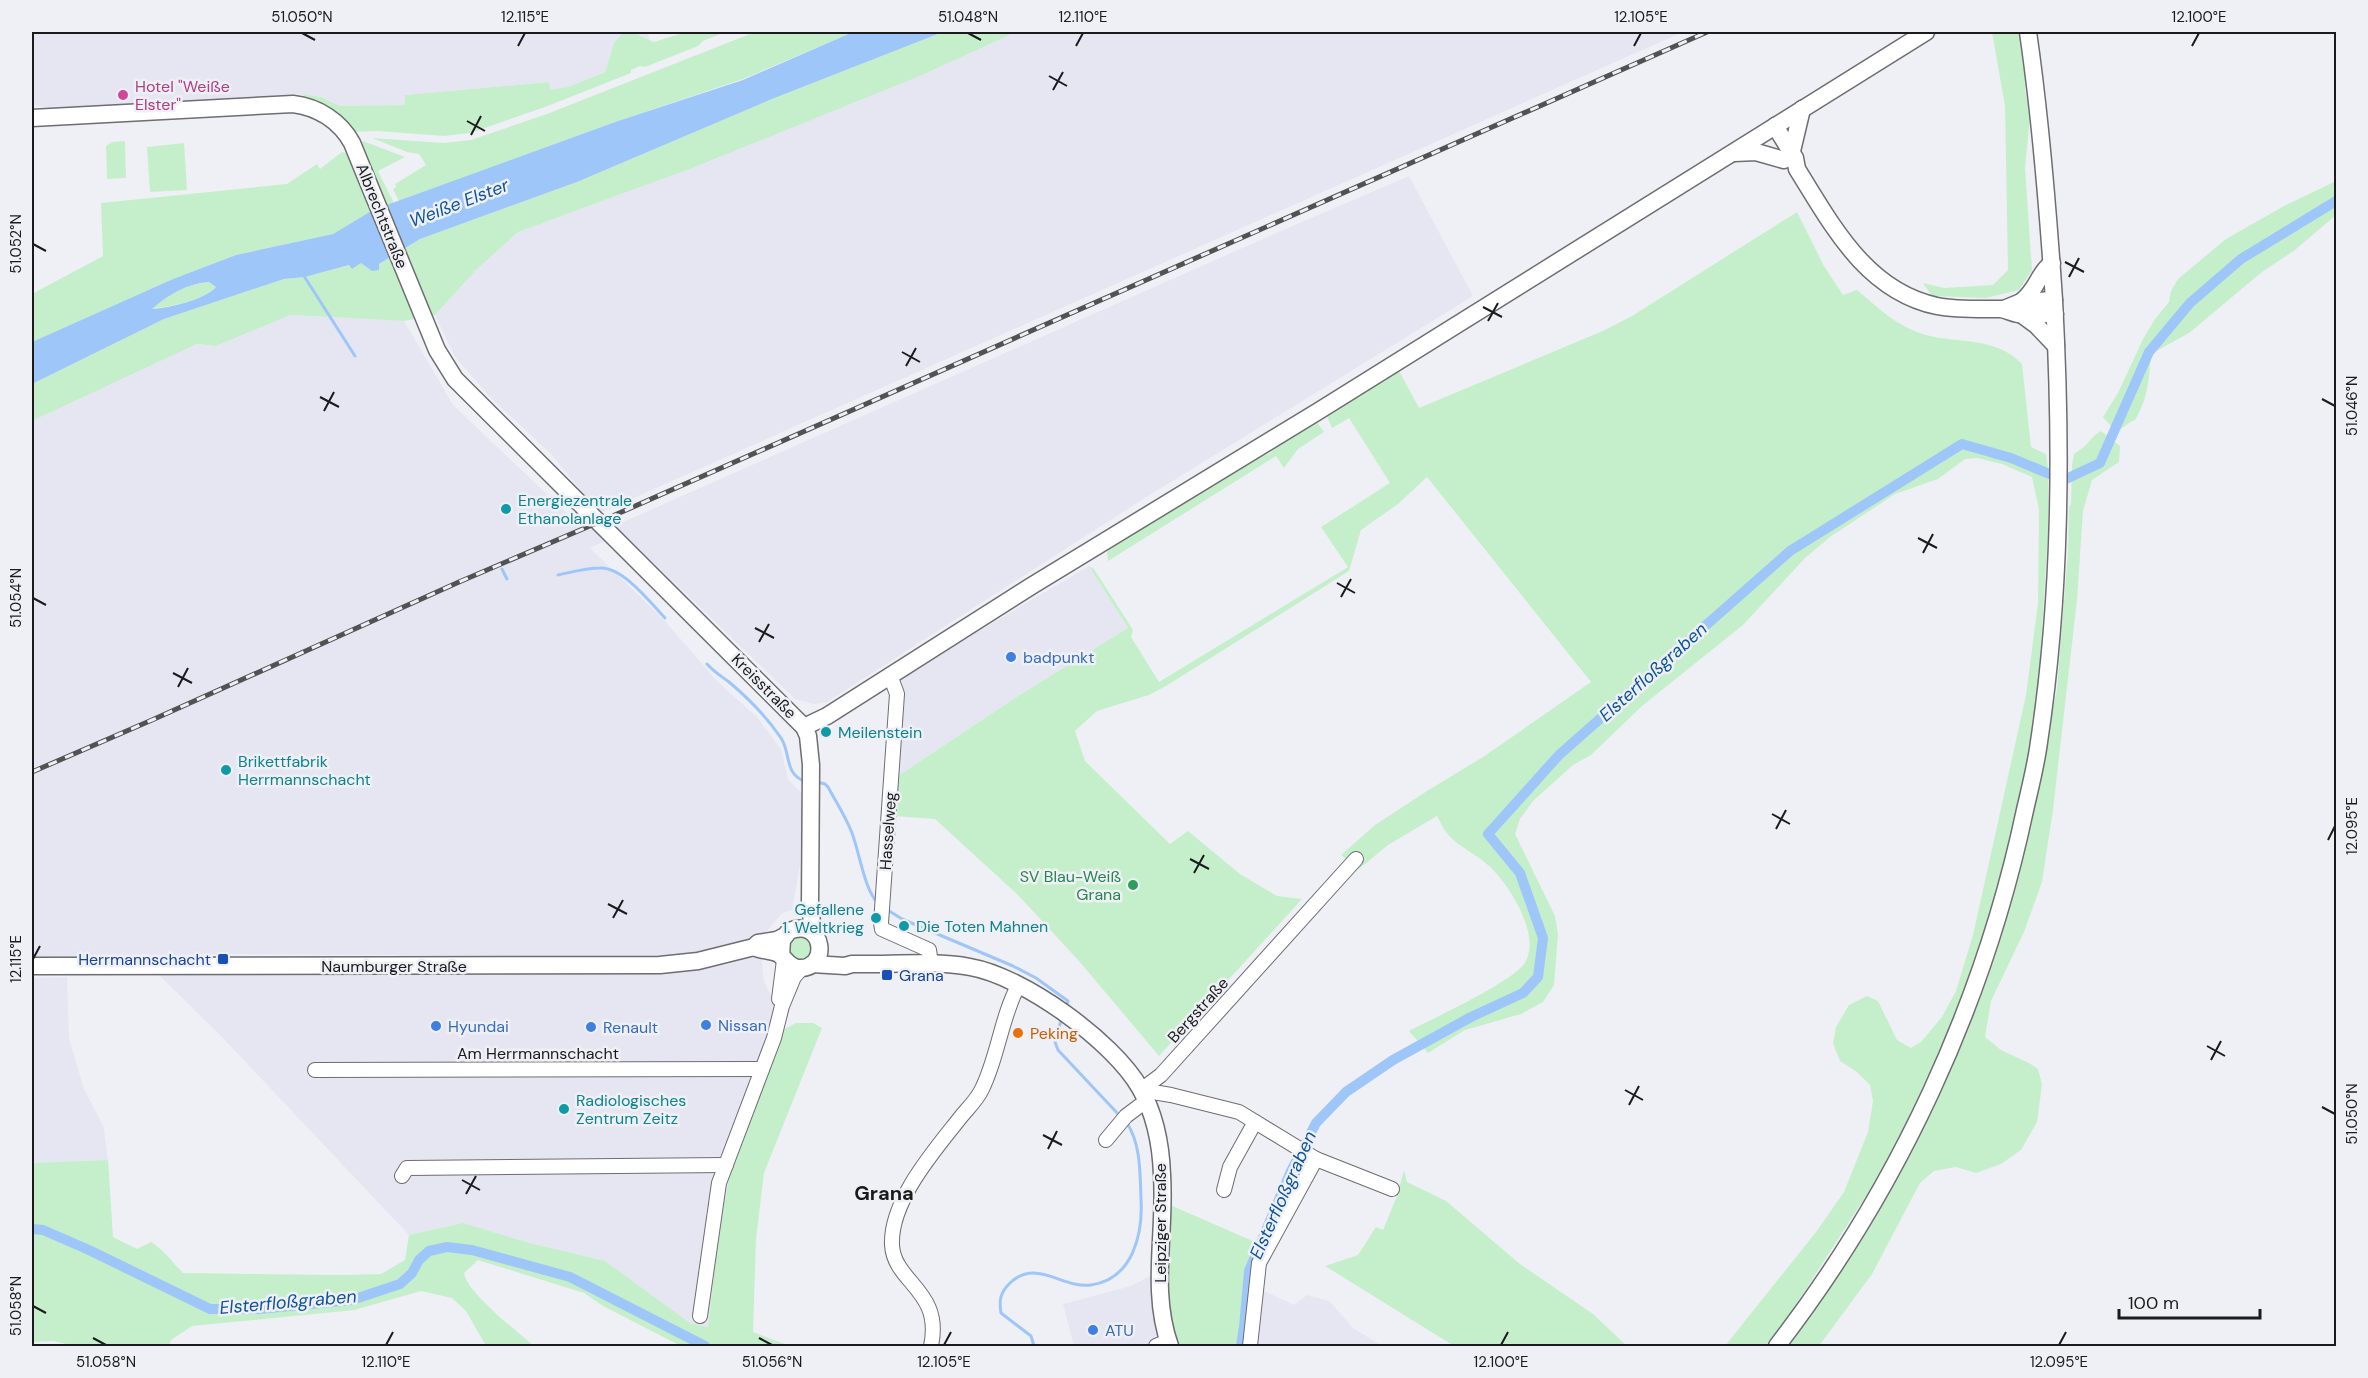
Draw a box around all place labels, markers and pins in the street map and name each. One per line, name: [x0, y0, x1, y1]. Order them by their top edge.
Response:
place label: Hotel "Weiße Elster": [135, 76, 230, 115]
marker: Hotel "Weiße Elster": [116, 88, 130, 102]
place label: Energiezentrale Ethanolanlage: [518, 490, 632, 529]
marker: Energiezentrale Ethanolanlage: [499, 502, 513, 516]
place label: badpunkt: [1023, 647, 1094, 668]
marker: badpunkt: [1004, 650, 1018, 664]
place label: Meilenstein: [838, 722, 922, 743]
marker: Meilenstein: [819, 725, 833, 739]
place label: Brikettfabrik Herrmannschacht: [238, 751, 371, 790]
marker: Brikettfabrik Herrmannschacht: [219, 763, 233, 777]
place label: SV Blau-Weiß Grana: [1020, 866, 1121, 905]
marker: SV Blau-Weiß Grana: [1126, 878, 1140, 892]
place label: Gefallene 1. Weltkrieg: [782, 899, 864, 938]
marker: Gefallene 1. Weltkrieg: [869, 911, 883, 925]
place label: Die Toten Mahnen: [916, 916, 1048, 937]
marker: Die Toten Mahnen: [897, 919, 911, 933]
place label: Herrmannschacht: [78, 949, 211, 970]
marker: Herrmannschacht: [216, 952, 230, 966]
place label: Grana: [899, 965, 944, 986]
marker: Grana: [880, 968, 894, 982]
place label: Nissan: [718, 1015, 767, 1036]
place label: Hyundai: [448, 1016, 509, 1037]
place label: Renault: [603, 1017, 658, 1038]
marker: Nissan: [699, 1018, 713, 1032]
marker: Hyundai: [429, 1019, 443, 1033]
marker: Renault: [584, 1020, 598, 1034]
place label: Peking: [1030, 1023, 1078, 1044]
marker: Peking: [1011, 1026, 1025, 1040]
place label: Radiologisches Zentrum Zeitz: [576, 1090, 686, 1129]
marker: Radiologisches Zentrum Zeitz: [557, 1102, 571, 1116]
place label: ATU: [1105, 1320, 1134, 1341]
marker: ATU: [1086, 1323, 1100, 1337]

